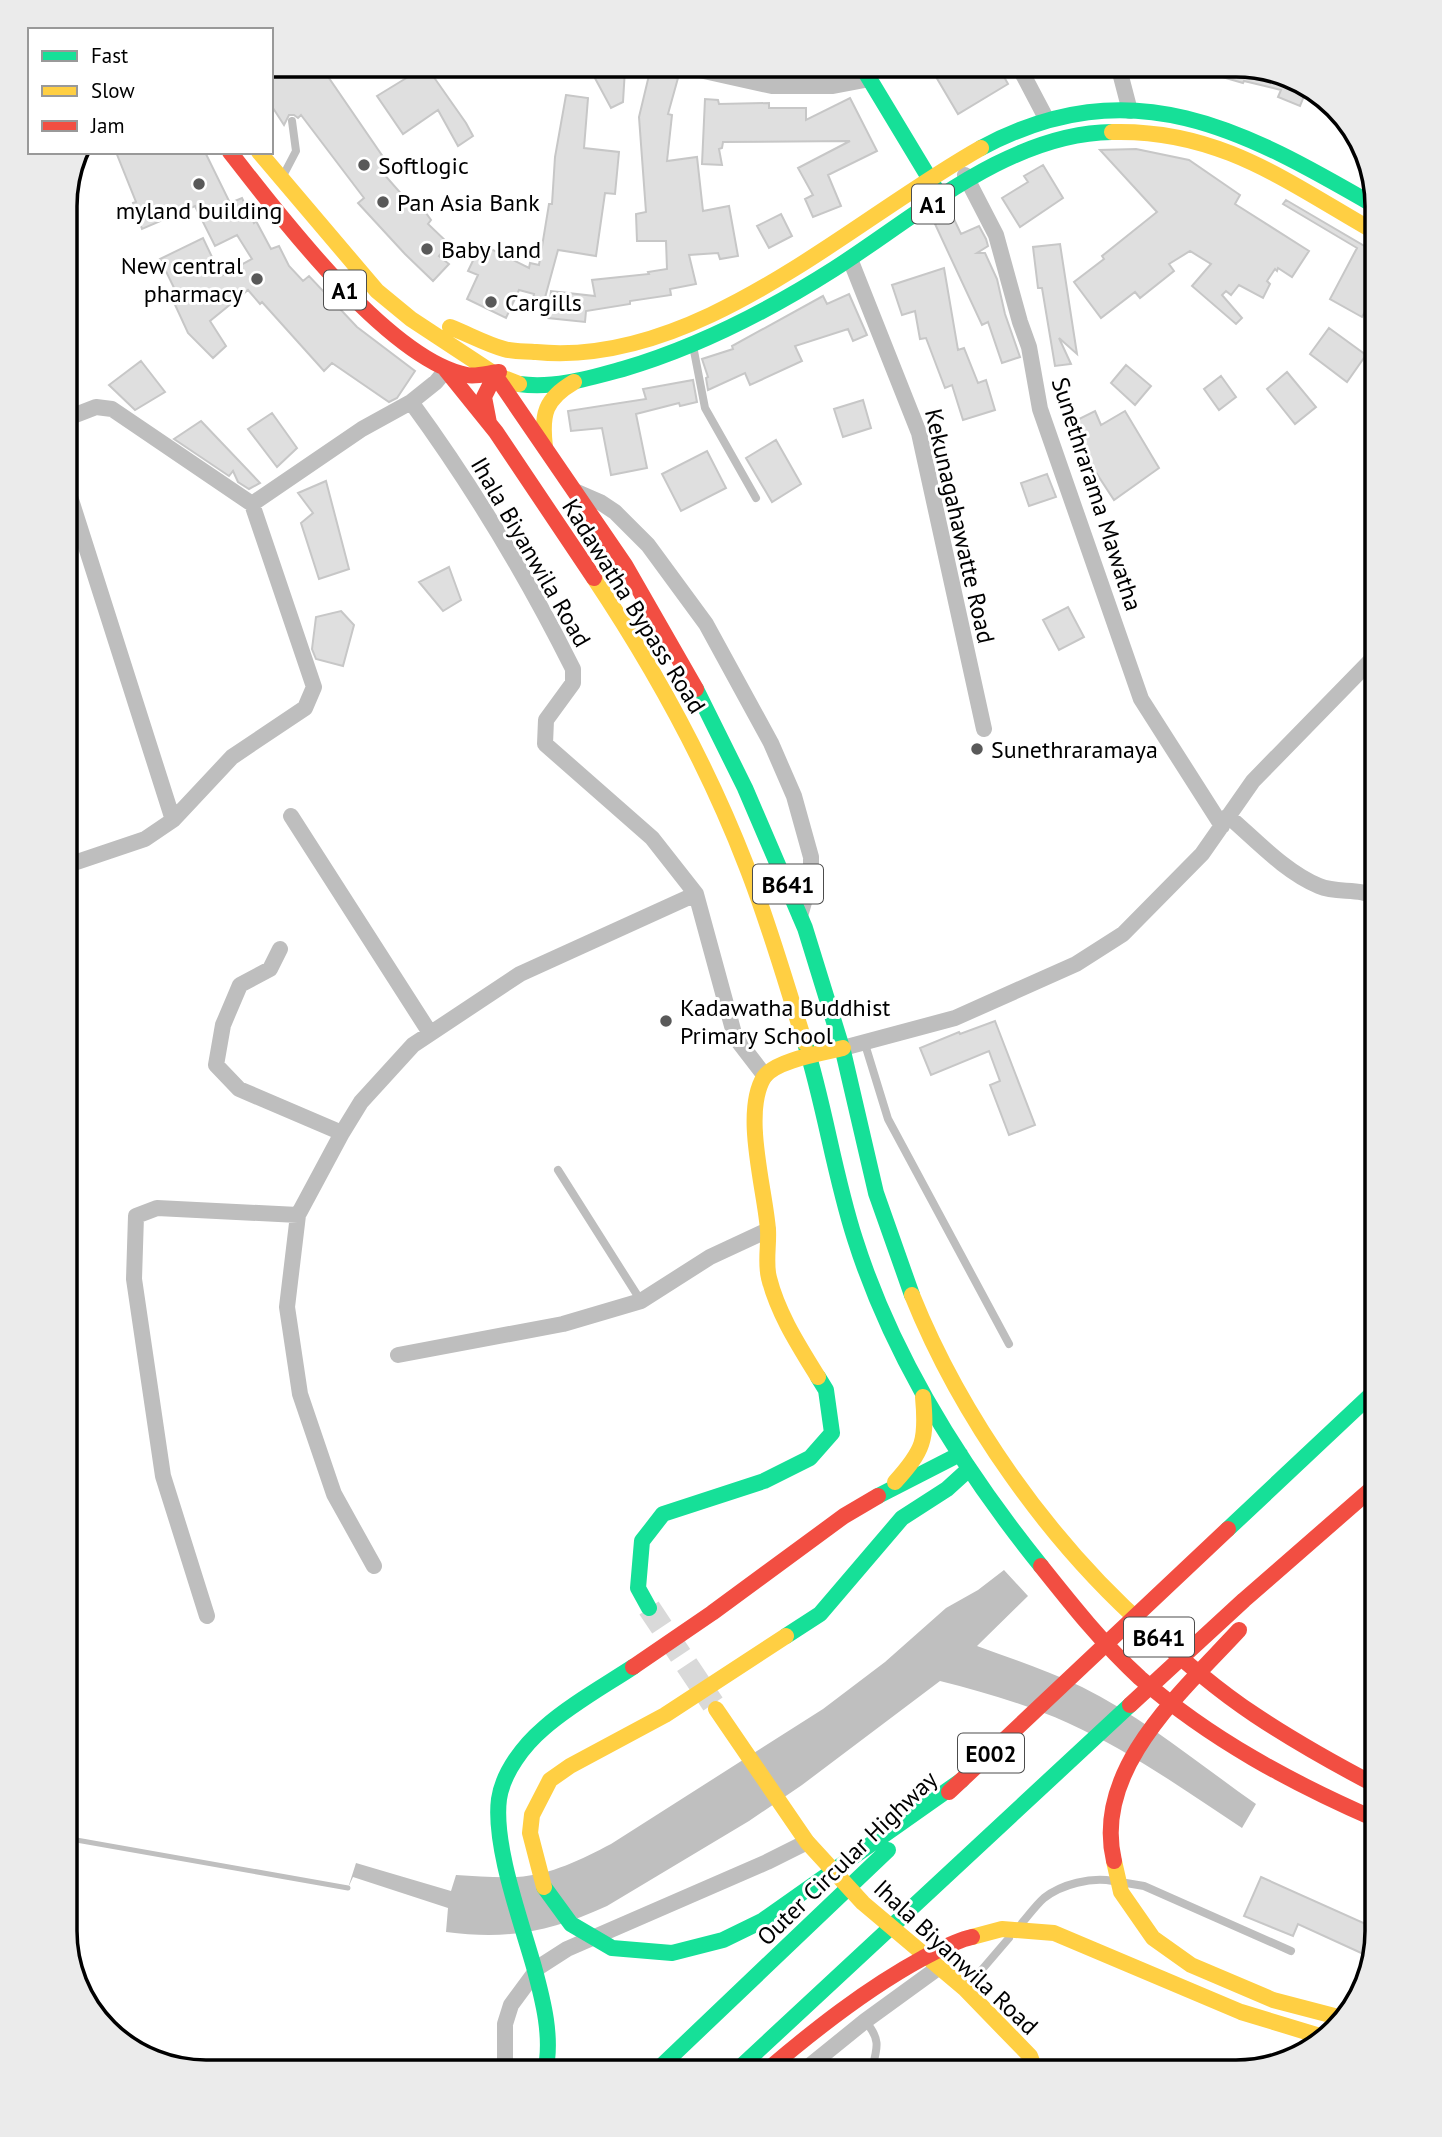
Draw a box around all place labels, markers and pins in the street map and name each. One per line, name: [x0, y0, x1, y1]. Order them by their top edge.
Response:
place label: Softlogic: [378, 150, 469, 181]
marker: Softlogic: [356, 157, 372, 173]
marker: myland building: [191, 176, 207, 192]
place label: Pan Asia Bank: [397, 187, 540, 218]
marker: Pan Asia Bank: [375, 194, 391, 210]
place label: myland building: [116, 195, 282, 226]
place label: Baby land: [441, 234, 541, 265]
marker: Baby land: [419, 241, 435, 257]
place label: New central pharmacy: [121, 250, 243, 309]
marker: New central pharmacy: [249, 271, 265, 287]
place label: Cargills: [505, 287, 582, 318]
marker: Cargills: [483, 294, 499, 310]
place label: Sunethraramaya: [991, 734, 1158, 765]
marker: Sunethraramaya: [969, 741, 985, 757]
place label: Kadawatha Buddhist Primary School: [680, 992, 890, 1051]
marker: Kadawatha Buddhist Primary School: [658, 1013, 674, 1029]

